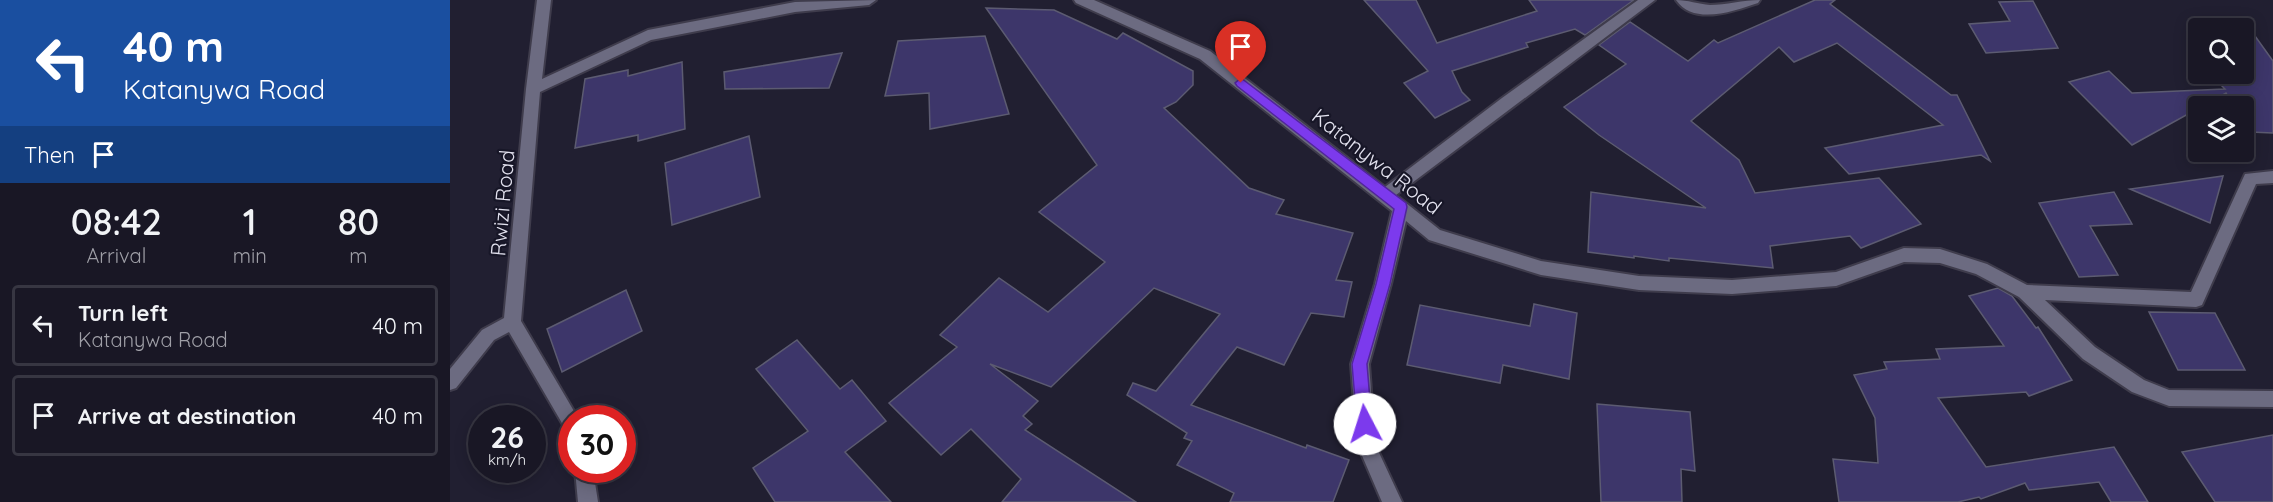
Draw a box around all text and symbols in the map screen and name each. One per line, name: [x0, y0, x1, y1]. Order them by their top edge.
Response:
map controls: [2188, 18, 2254, 162]
button: search: [2188, 18, 2254, 84]
text: 40 m: [123, 20, 224, 73]
pin: [1215, 21, 1266, 83]
icon: left: [24, 24, 102, 102]
icon: arrive: [1224, 30, 1257, 63]
text: Katanywa Road: [123, 72, 325, 106]
button: layers: [2188, 96, 2254, 162]
street label: Katanywa Road: [1307, 102, 1447, 220]
icon: arrive: [87, 138, 120, 171]
text: Then: [24, 141, 75, 169]
street label: Rwizi Road: [484, 149, 520, 257]
text: 08:42: [71, 199, 162, 244]
text: 1: [243, 199, 257, 244]
text: 80: [338, 199, 379, 244]
text: Arrival: [86, 243, 146, 268]
text: min: [233, 243, 267, 268]
text: m: [349, 243, 368, 268]
text: Turn left: [78, 299, 168, 327]
icon: left: [27, 309, 60, 342]
text: 40 m: [372, 312, 423, 340]
text: Katanywa Road: [78, 327, 228, 352]
position arrow: [1333, 392, 1397, 456]
icon: arrive: [27, 399, 60, 432]
text: Arrive at destination: [78, 402, 296, 430]
text: 40 m: [372, 402, 423, 430]
speed limit sign: 30: [558, 405, 636, 483]
text: 26: [490, 418, 524, 456]
text: km/h: [488, 450, 526, 469]

